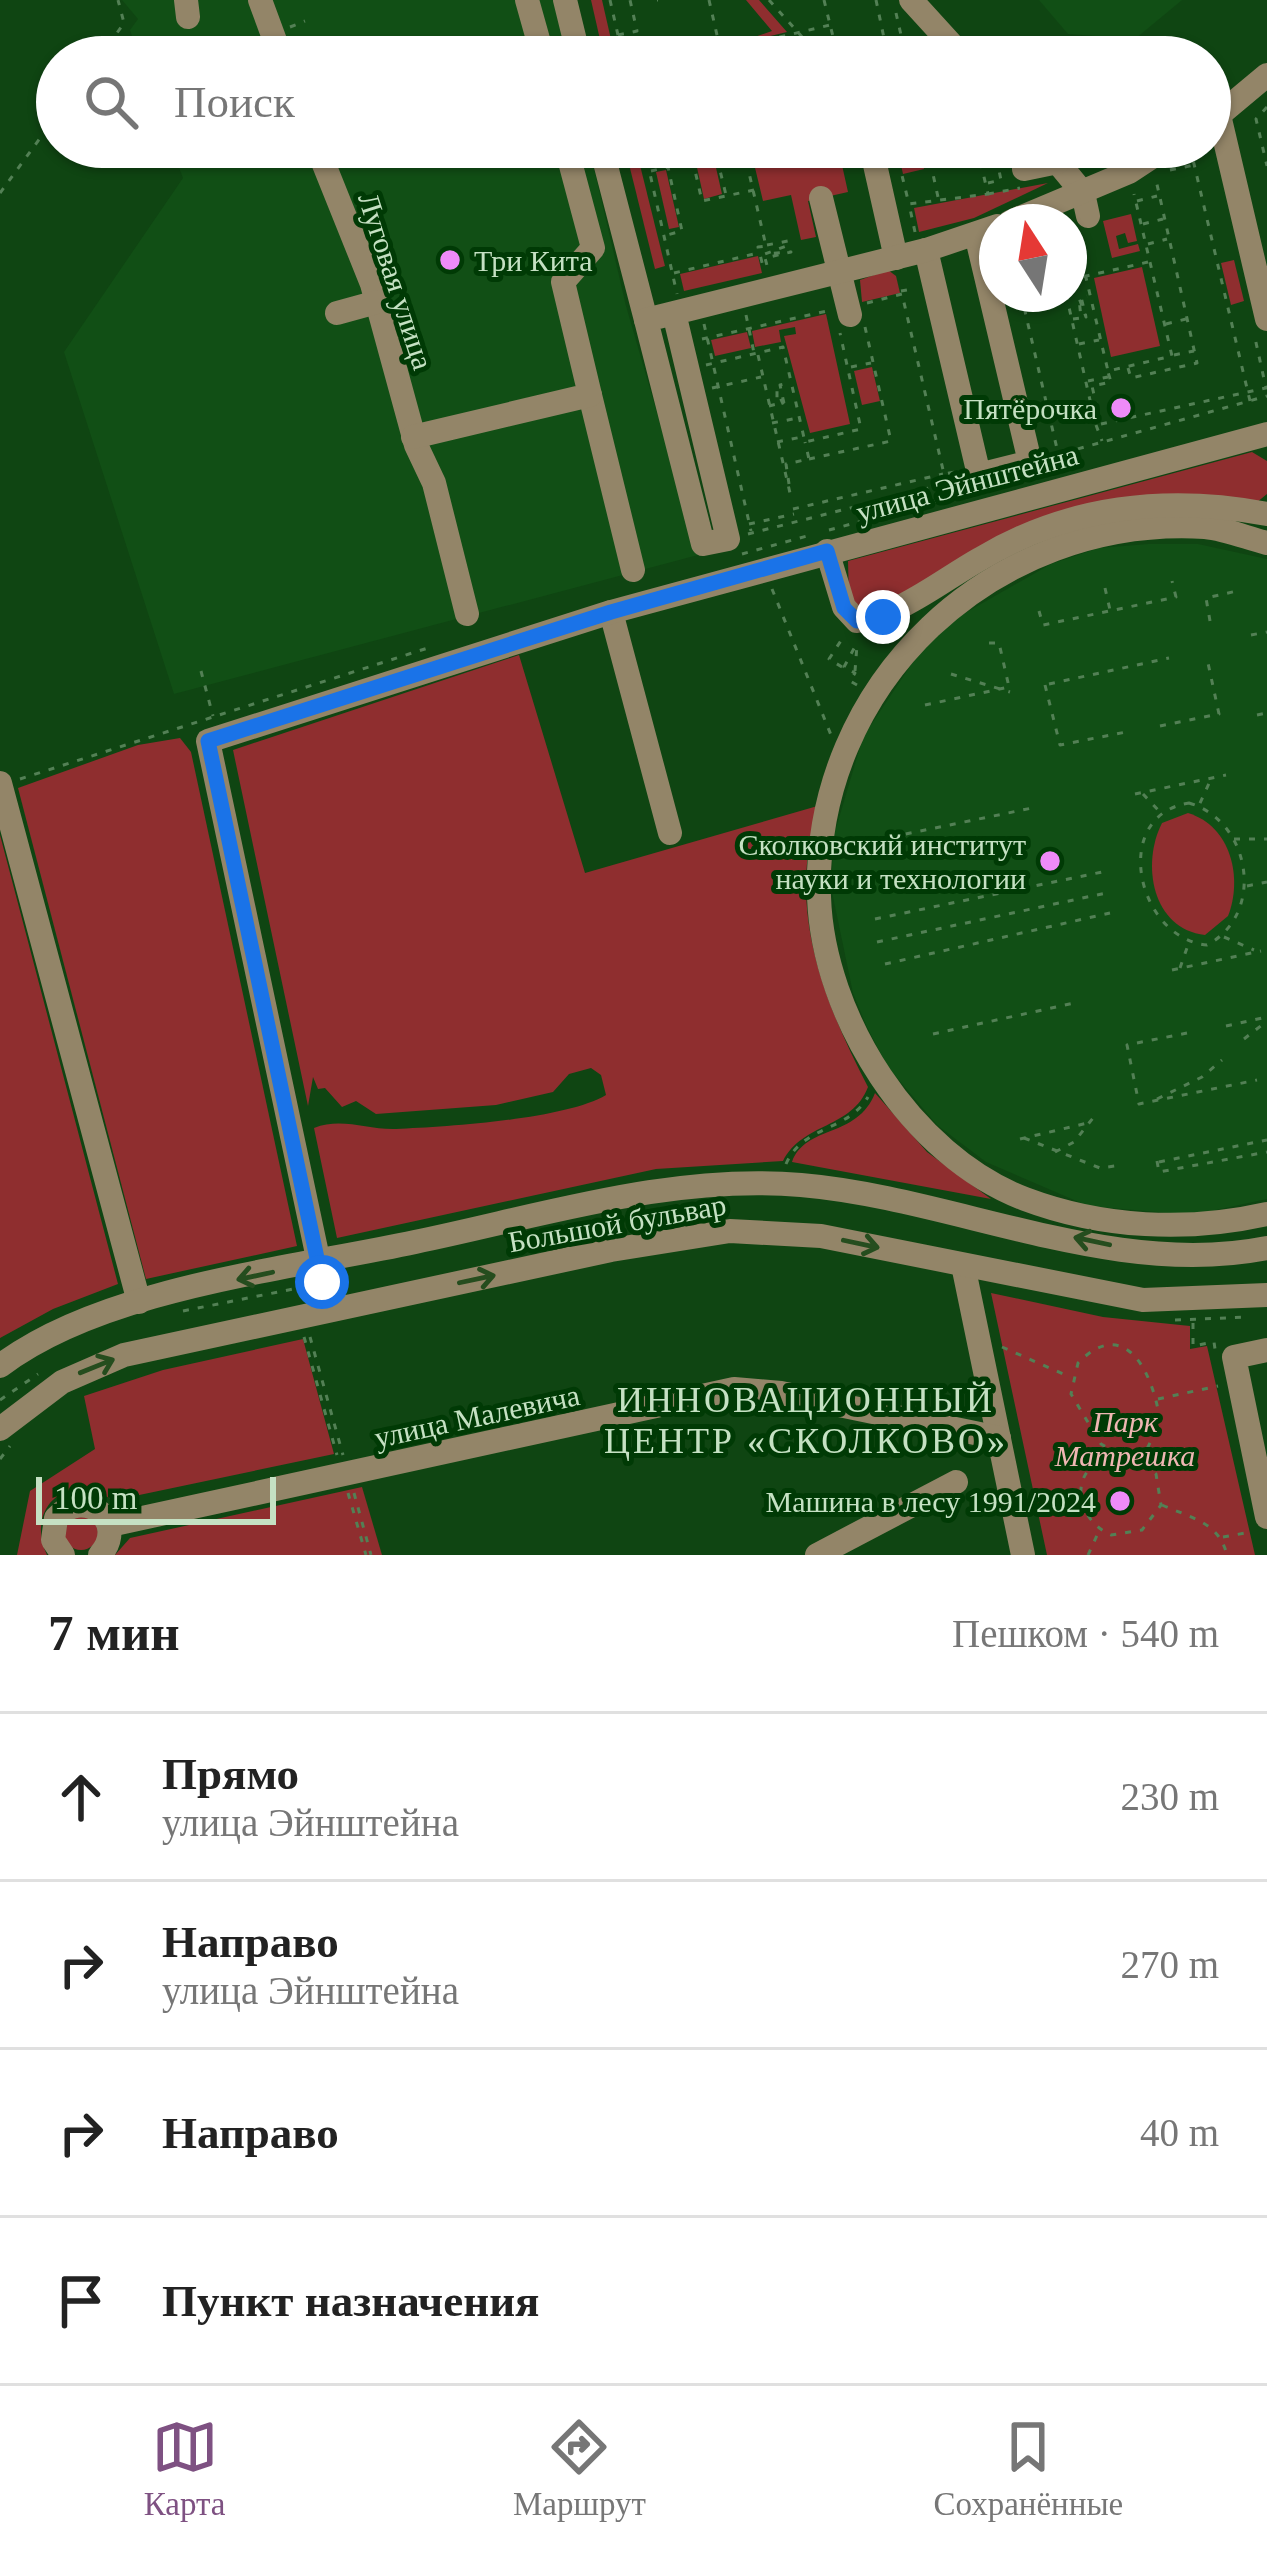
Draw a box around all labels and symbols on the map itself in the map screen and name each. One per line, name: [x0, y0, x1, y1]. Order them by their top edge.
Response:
street label: Луговая улица: [352, 189, 440, 373]
north arrow: [979, 204, 1087, 312]
place label: Три Кита: [474, 244, 593, 277]
marker: Три Кита: [437, 247, 463, 273]
place label: Пятёрочка: [963, 392, 1097, 425]
marker: Пятёрочка: [1108, 395, 1134, 421]
street label: улица Эйнштейна: [852, 437, 1082, 529]
route end: [856, 590, 910, 644]
place label: Сколковский институт науки и технологии: [738, 828, 1026, 895]
marker: Сколковский институт науки и технологии: [1037, 848, 1063, 874]
street label: Большой бульвар: [505, 1188, 729, 1258]
one-way arrow: [1073, 1229, 1111, 1252]
one-way arrow: [841, 1234, 880, 1256]
route start: [295, 1255, 349, 1309]
one-way arrow: [236, 1266, 274, 1288]
one-way arrow: [457, 1266, 495, 1289]
one-way arrow: [78, 1354, 115, 1375]
street label: улица Малевича: [371, 1378, 583, 1454]
district label: ИННОВАЦИОННЫЙ ЦЕНТР «СКОЛКОВО»: [604, 1380, 1008, 1461]
park label: Парк Матрешка: [1054, 1405, 1195, 1472]
scale bar: [36, 1471, 276, 1524]
place label: Машина в лесу 1991/2024: [766, 1485, 1096, 1518]
marker: Машина в лесу 1991/2024: [1107, 1488, 1133, 1514]

